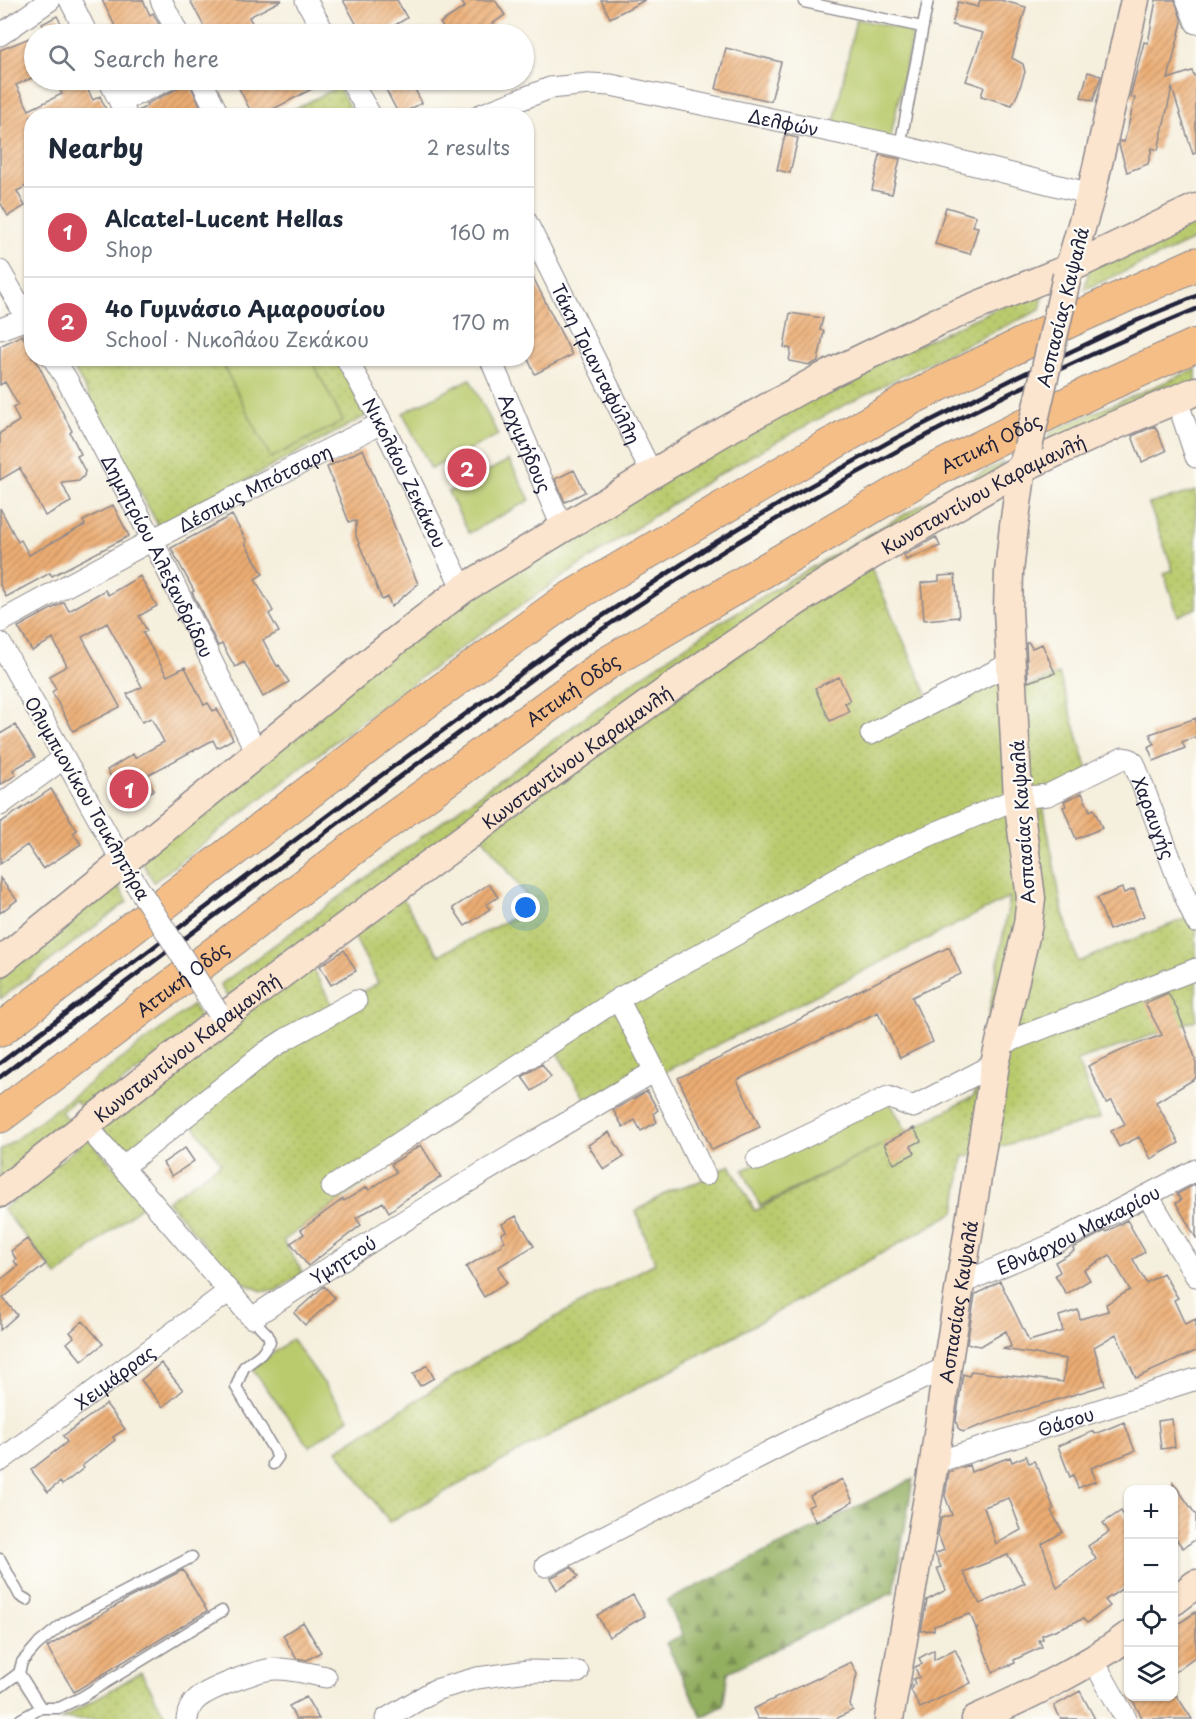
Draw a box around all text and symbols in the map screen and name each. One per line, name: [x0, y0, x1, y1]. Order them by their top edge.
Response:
search box: [24, 24, 534, 90]
icon: search: [45, 41, 78, 74]
text: Search here: [93, 41, 219, 74]
street label: Δελφών: [746, 101, 821, 142]
text: Nearby: [48, 128, 143, 167]
text: 2 results: [427, 132, 510, 162]
text: Alcatel-Lucent Hellas: [105, 201, 343, 234]
text: 1: [63, 217, 72, 247]
text: 160 m: [450, 217, 510, 247]
street label: Ασπασίας Καψαλά: [1029, 224, 1095, 390]
text: Shop: [105, 234, 153, 264]
street label: Τάκη Τριανταφύλλη: [546, 279, 648, 448]
text: 4ο Γυμνάσιο Αμαρουσίου: [105, 291, 386, 324]
text: 2: [60, 307, 75, 337]
text: 170 m: [452, 307, 510, 337]
text: School · Νικολάου Ζεκάκου: [105, 324, 369, 354]
street label: Αρχιμήδους: [493, 389, 559, 496]
street label: Νικολάου Ζεκάκου: [357, 392, 454, 552]
street label: Αττική Οδός: [935, 406, 1046, 479]
street label: Κωνσταντίνου Καραμανλή: [876, 427, 1090, 560]
street label: Δέσπως Μπότσαρη: [173, 437, 336, 538]
pin: 2: [448, 446, 486, 490]
street label: Δημητρίου Αλεξανδρίδου: [96, 449, 221, 662]
street label: Αττική Οδός: [519, 646, 624, 732]
street label: Κωνσταντίνου Καραμανλή: [476, 678, 677, 835]
street label: Ολυμπιονίκου Τσικλητήρα: [18, 691, 158, 905]
street label: Ασπασίας Καψαλά: [1003, 739, 1041, 905]
pin: 1: [110, 766, 148, 812]
street label: Χαραυγής: [1127, 772, 1183, 863]
your location: [511, 893, 540, 922]
street label: Αττική Οδός: [130, 934, 234, 1022]
street label: Κωνσταντίνου Καραμανλή: [88, 966, 285, 1128]
street label: Εθνάρχου Μακαρίου: [992, 1178, 1164, 1280]
street label: Ασπασίας Καψαλά: [931, 1218, 984, 1385]
street label: Υμηττού: [304, 1228, 381, 1290]
street label: Χειμάρρας: [68, 1338, 160, 1415]
street label: Θάσου: [1034, 1399, 1097, 1443]
map controls: [1124, 1485, 1178, 1701]
button: +: [1124, 1485, 1178, 1539]
button: −: [1124, 1539, 1178, 1593]
button: locate: [1124, 1593, 1178, 1647]
button: layers: [1124, 1647, 1178, 1701]

